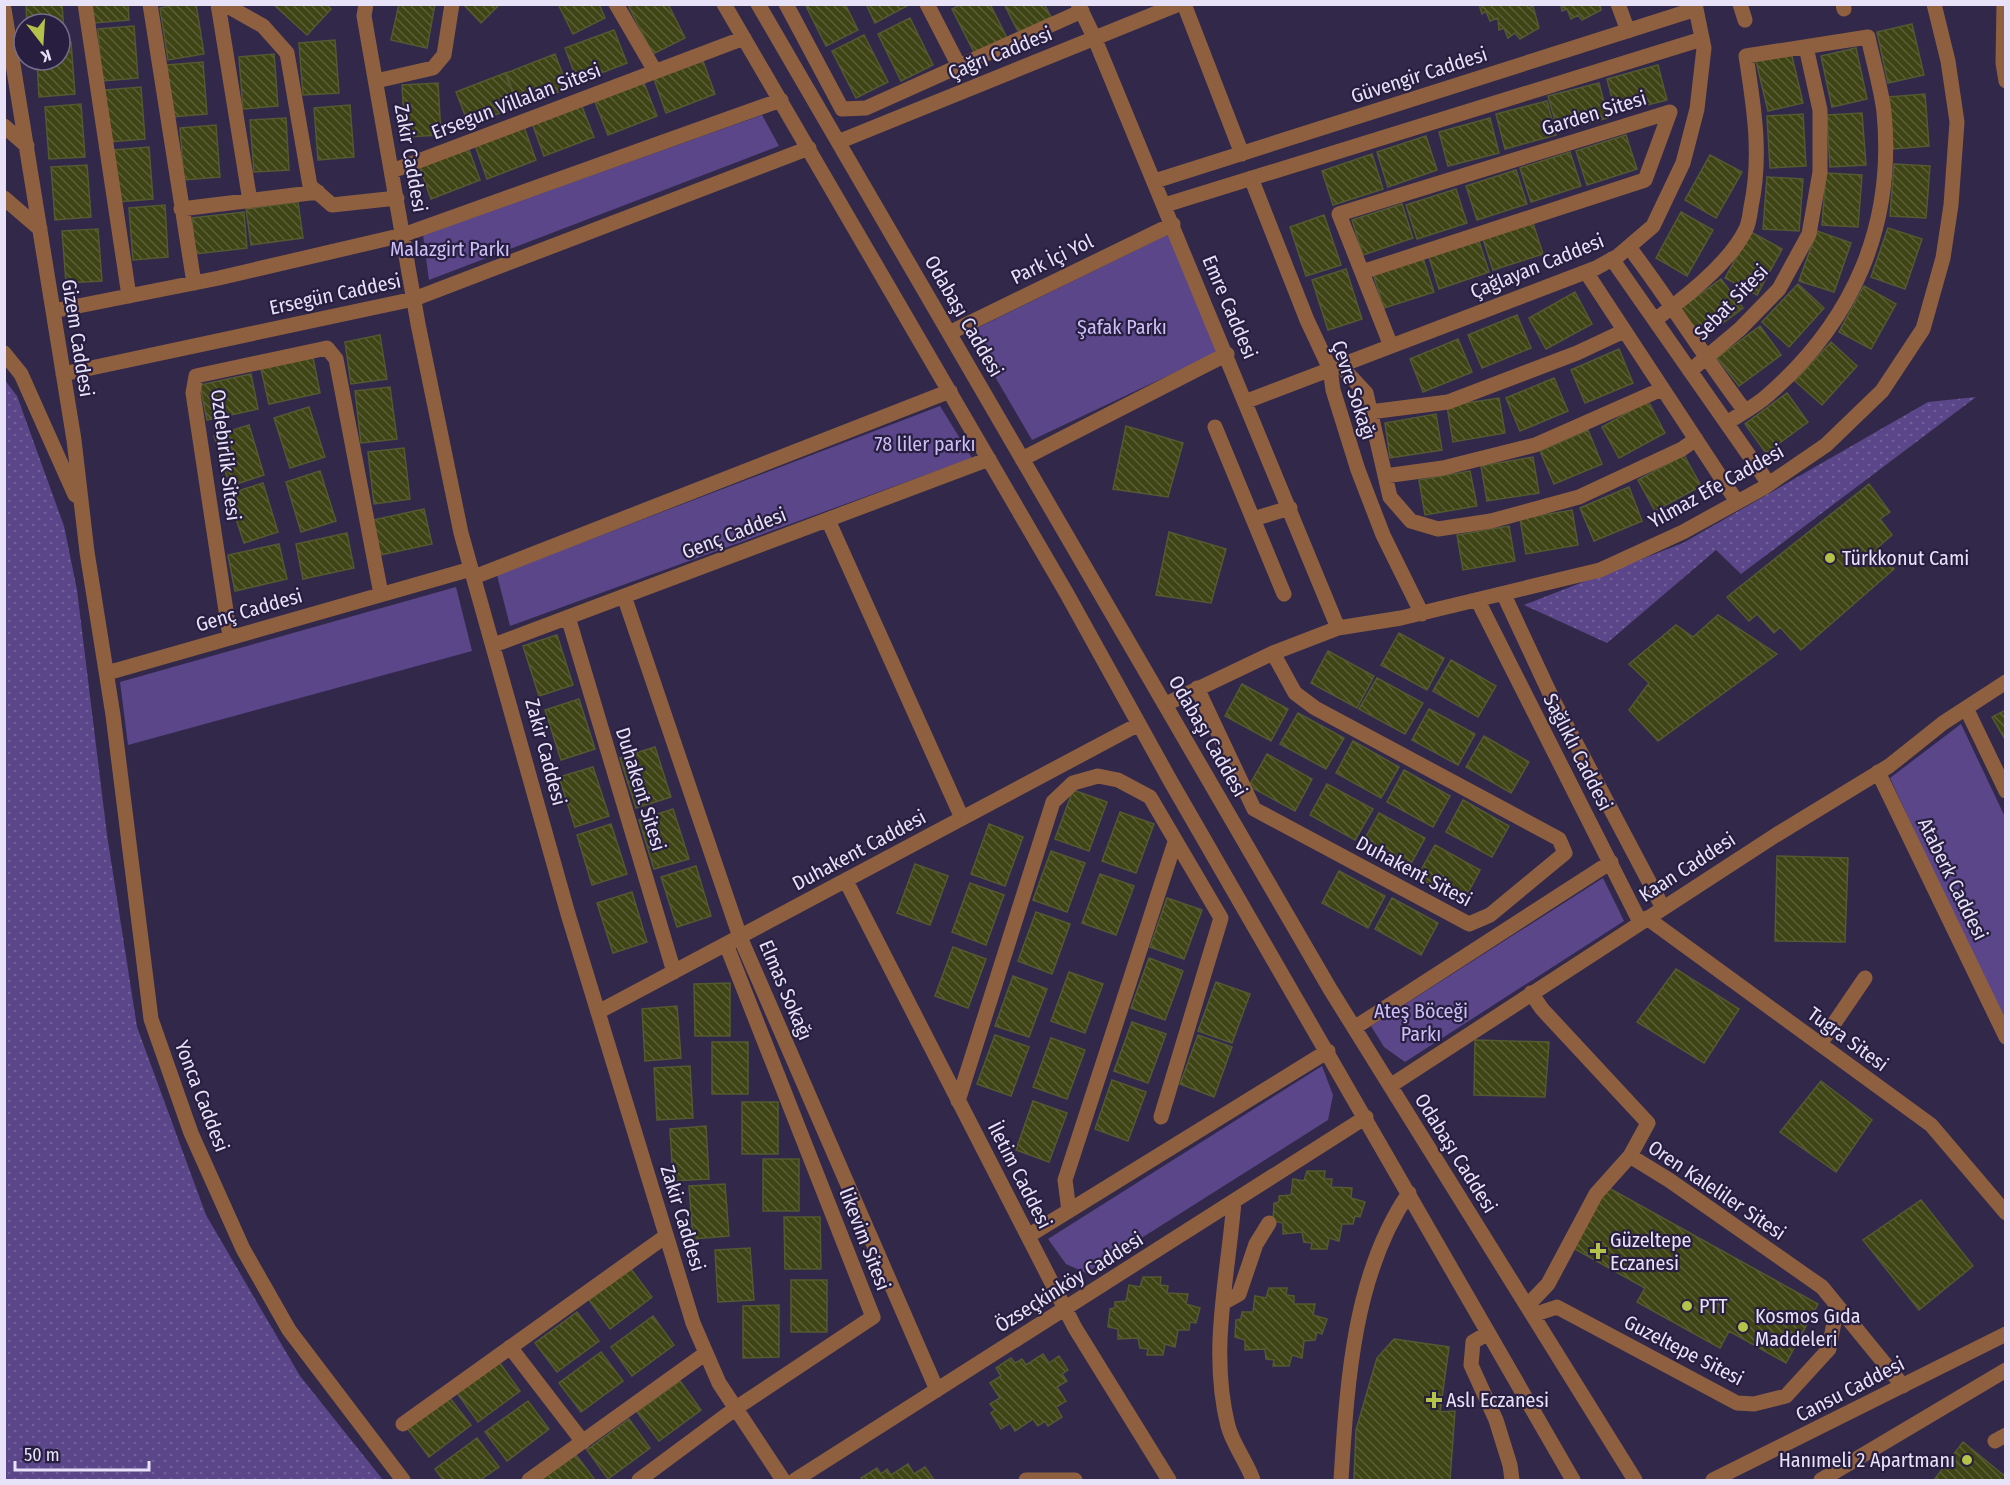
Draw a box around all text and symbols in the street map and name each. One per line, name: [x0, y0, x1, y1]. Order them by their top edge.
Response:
north arrow: [12, 12, 72, 72]
street label: Çağrı Caddesi: [944, 21, 1056, 86]
street label: Güvengir Caddesi: [1348, 42, 1490, 108]
text: K: [38, 45, 53, 67]
street label: Ersegun Villalan Sitesi: [428, 58, 604, 144]
street label: Garden Sitesi: [1539, 86, 1649, 140]
street label: Zakir Caddesi: [390, 102, 432, 214]
street label: Çağlayan Caddesi: [1467, 228, 1608, 305]
street label: Park İçi Yol: [1007, 229, 1097, 289]
park label: Malazgirt Parkı: [390, 237, 510, 261]
street label: Odabaşı Caddesi: [919, 251, 1008, 381]
street label: Emre Caddesi: [1197, 252, 1263, 362]
street label: Sebat Sitesi: [1689, 259, 1773, 345]
street label: Ersegün Caddesi: [267, 268, 403, 320]
street label: Gizem Caddesi: [57, 277, 99, 399]
park label: Şafak Parkı: [1077, 315, 1167, 340]
street label: Çevre Sokağı: [1326, 337, 1381, 443]
street label: Ozdebirlik Sitesi: [206, 388, 246, 522]
park label: 78 liler parkı: [874, 432, 976, 456]
street label: Yılmaz Efe Caddesi: [1644, 439, 1788, 533]
street label: Genç Caddesi: [678, 502, 790, 564]
place label: Türkkonut Cami: [1842, 546, 1969, 570]
marker: Türkkonut Cami: [1823, 551, 1837, 565]
street label: Genç Caddesi: [193, 583, 305, 637]
street label: Odabaşı Caddesi: [1163, 671, 1252, 801]
street label: Sağlıklı Caddesi: [1538, 689, 1618, 815]
street label: Zakir Caddesi: [520, 696, 572, 808]
street label: Duhakent Sitesi: [611, 724, 671, 854]
street label: Duhakent Caddesi: [788, 805, 930, 895]
street label: Ataberk Caddesi: [1913, 814, 1993, 944]
street label: Kaan Caddesi: [1634, 827, 1740, 907]
street label: Duhakent Sitesi: [1352, 830, 1476, 912]
street label: Elmas Sokağı: [754, 936, 818, 1044]
park label: Ateş Böceği Parkı: [1374, 999, 1468, 1046]
street label: Tugra Sitesi: [1803, 1002, 1893, 1076]
street label: Yonca Caddesi: [170, 1037, 234, 1155]
street label: Odabaşı Caddesi: [1409, 1089, 1502, 1218]
street label: İletim Caddesi: [983, 1118, 1057, 1232]
street label: Oren Kaleliler Sitesi: [1644, 1135, 1790, 1245]
street label: Zakir Caddesi: [655, 1162, 711, 1274]
street label: likevim Sitesi: [834, 1184, 896, 1294]
street label: Özseçkinköy Caddesi: [991, 1227, 1147, 1337]
place label: Güzeltepe Eczanesi: [1610, 1228, 1691, 1275]
marker: Güzeltepe Eczanesi: [1591, 1244, 1605, 1258]
place label: PTT: [1699, 1294, 1728, 1318]
marker: PTT: [1680, 1299, 1694, 1313]
place label: Kosmos Gıda Maddeleri: [1755, 1304, 1861, 1351]
street label: Guzeltepe Sitesi: [1620, 1310, 1748, 1390]
marker: Kosmos Gıda Maddeleri: [1736, 1320, 1750, 1334]
street label: Cansu Caddesi: [1792, 1351, 1908, 1427]
place label: Aslı Eczanesi: [1446, 1388, 1549, 1412]
marker: Aslı Eczanesi: [1427, 1393, 1441, 1407]
scale bar: [15, 1434, 148, 1472]
text: 50 m: [24, 1444, 60, 1466]
place label: Hanımeli 2 Apartmanı: [1779, 1448, 1955, 1472]
marker: Hanımeli 2 Apartmanı: [1960, 1453, 1974, 1467]

